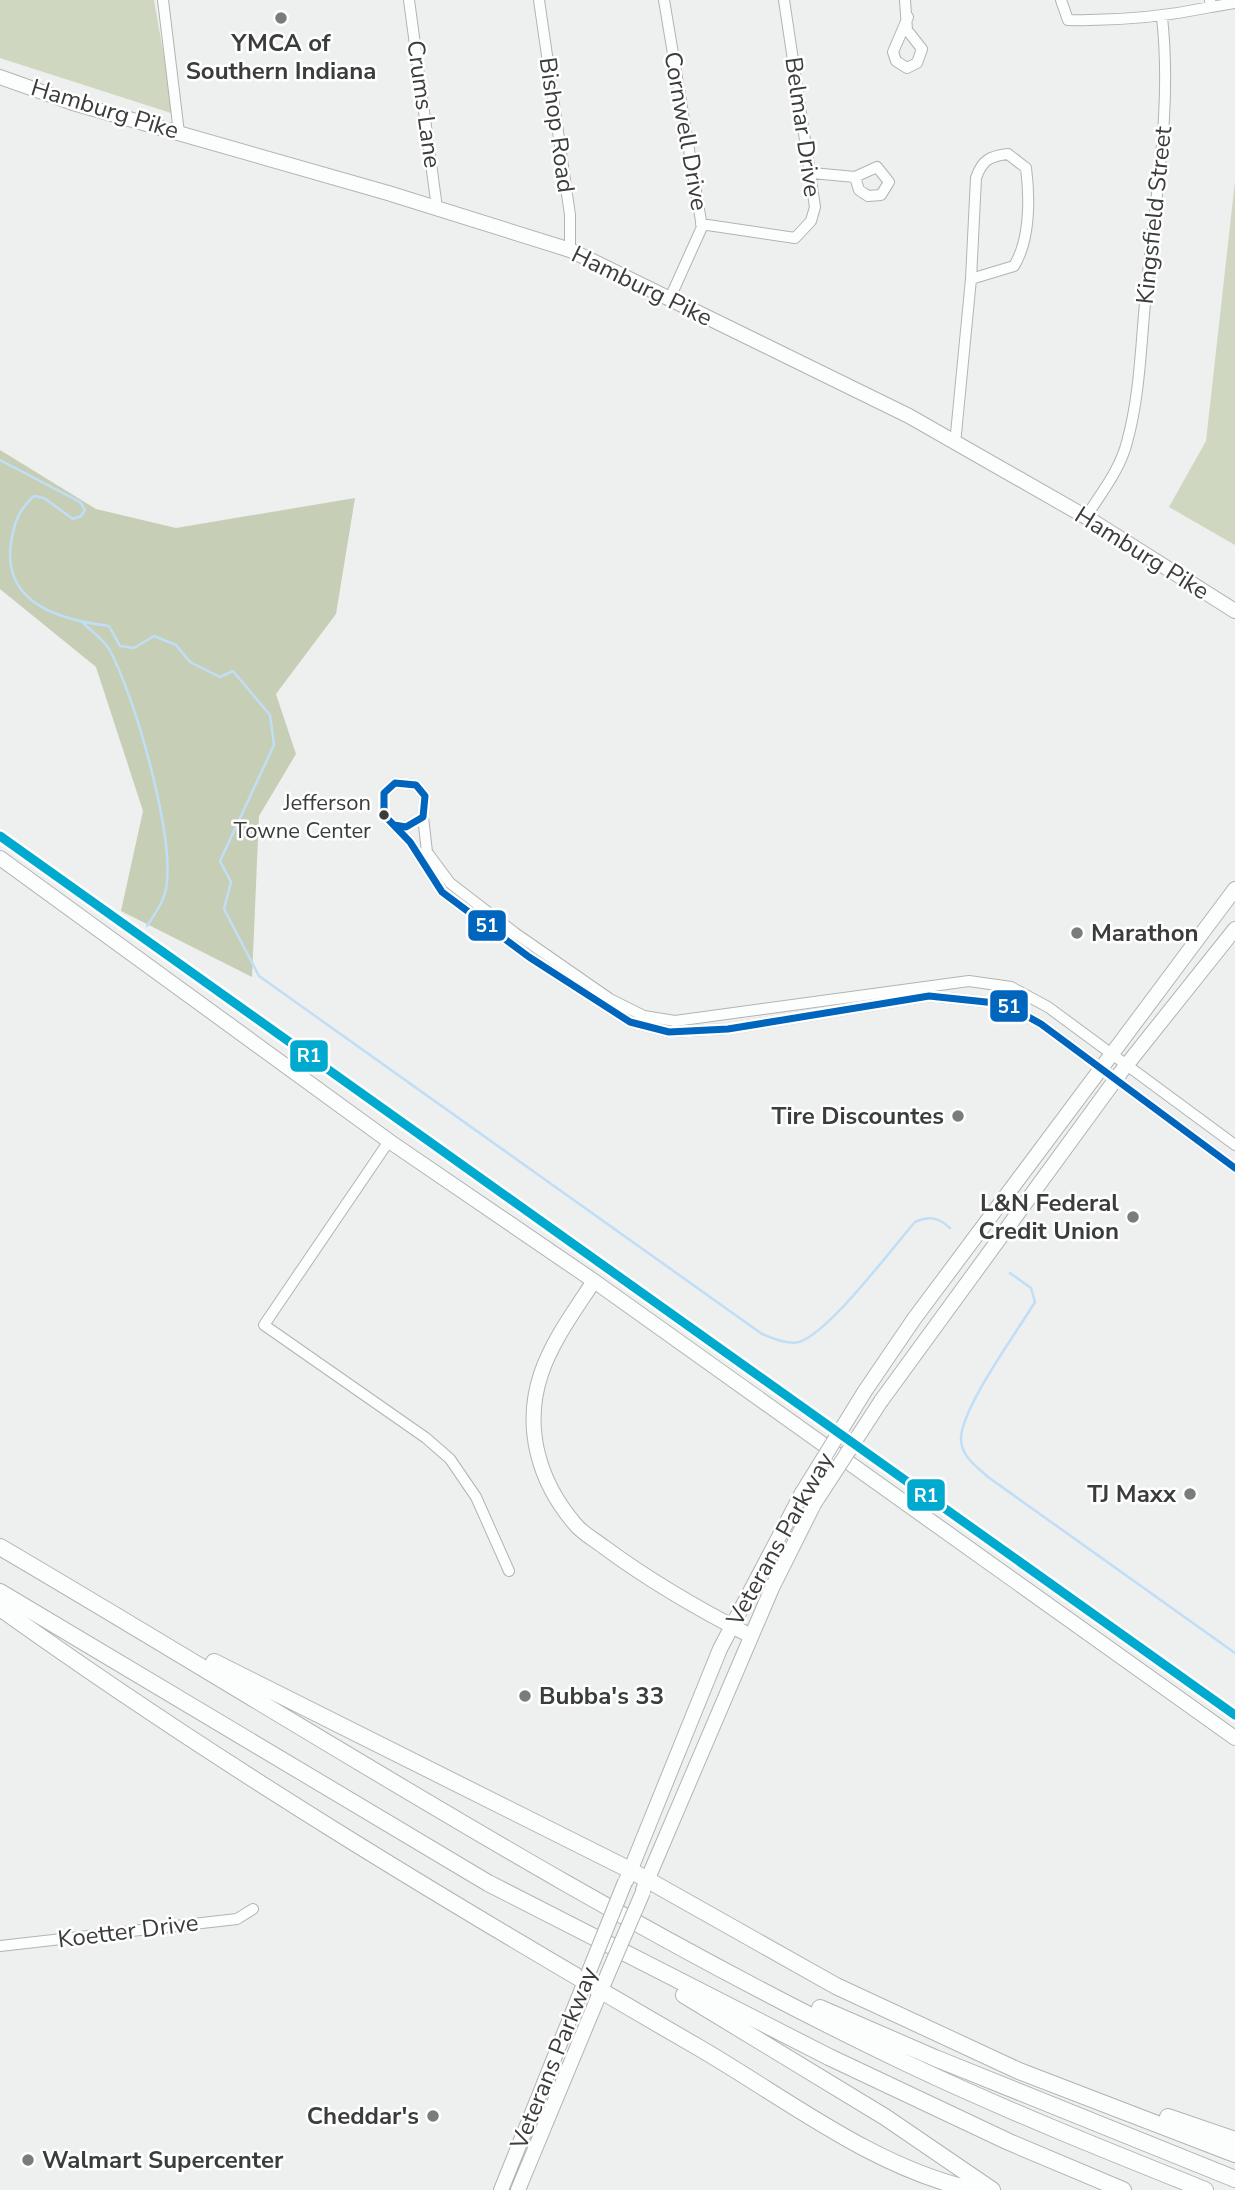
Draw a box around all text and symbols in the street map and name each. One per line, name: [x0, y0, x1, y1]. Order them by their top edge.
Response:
marker: YMCA of Southern Indiana: [273, 10, 289, 26]
place label: YMCA of Southern Indiana: [186, 27, 376, 87]
street label: Crums Lane: [399, 38, 449, 170]
street label: Cornwell Drive: [656, 49, 716, 213]
street label: Bishop Road: [532, 55, 582, 195]
street label: Belmar Drive: [777, 55, 829, 199]
street label: Hamburg Pike: [27, 71, 183, 147]
street label: Kingsfield Street: [1129, 124, 1179, 305]
street label: Hamburg Pike: [566, 238, 718, 334]
street label: Hamburg Pike: [1069, 499, 1215, 607]
place label: Jefferson Towne Center: [234, 788, 371, 846]
marker: Jefferson Towne Center: [377, 808, 391, 822]
line badge: 51: [467, 909, 507, 942]
text: 51: [476, 913, 498, 939]
place label: Marathon: [1091, 917, 1199, 949]
marker: Marathon: [1069, 925, 1085, 941]
line badge: 51: [989, 989, 1029, 1023]
text: 51: [998, 994, 1020, 1020]
line badge: R1: [289, 1039, 329, 1073]
text: R1: [297, 1043, 321, 1069]
place label: Tire Discountes: [771, 1100, 944, 1132]
marker: Tire Discountes: [950, 1108, 966, 1124]
place label: L&N Federal Credit Union: [979, 1187, 1119, 1247]
marker: L&N Federal Credit Union: [1125, 1209, 1141, 1225]
street label: Veterans Parkway: [719, 1446, 841, 1632]
line badge: R1: [906, 1478, 946, 1512]
place label: TJ Maxx: [1087, 1478, 1177, 1510]
text: R1: [914, 1483, 938, 1509]
marker: TJ Maxx: [1182, 1486, 1198, 1502]
place label: Bubba's 33: [539, 1680, 664, 1712]
marker: Bubba's 33: [517, 1688, 533, 1704]
street label: Koetter Drive: [56, 1906, 200, 1956]
street label: Veterans Parkway: [502, 1962, 605, 2155]
place label: Cheddar's: [307, 2100, 419, 2132]
marker: Cheddar's: [425, 2108, 441, 2124]
place label: Walmart Supercenter: [42, 2144, 284, 2176]
marker: Walmart Supercenter: [20, 2152, 36, 2168]

